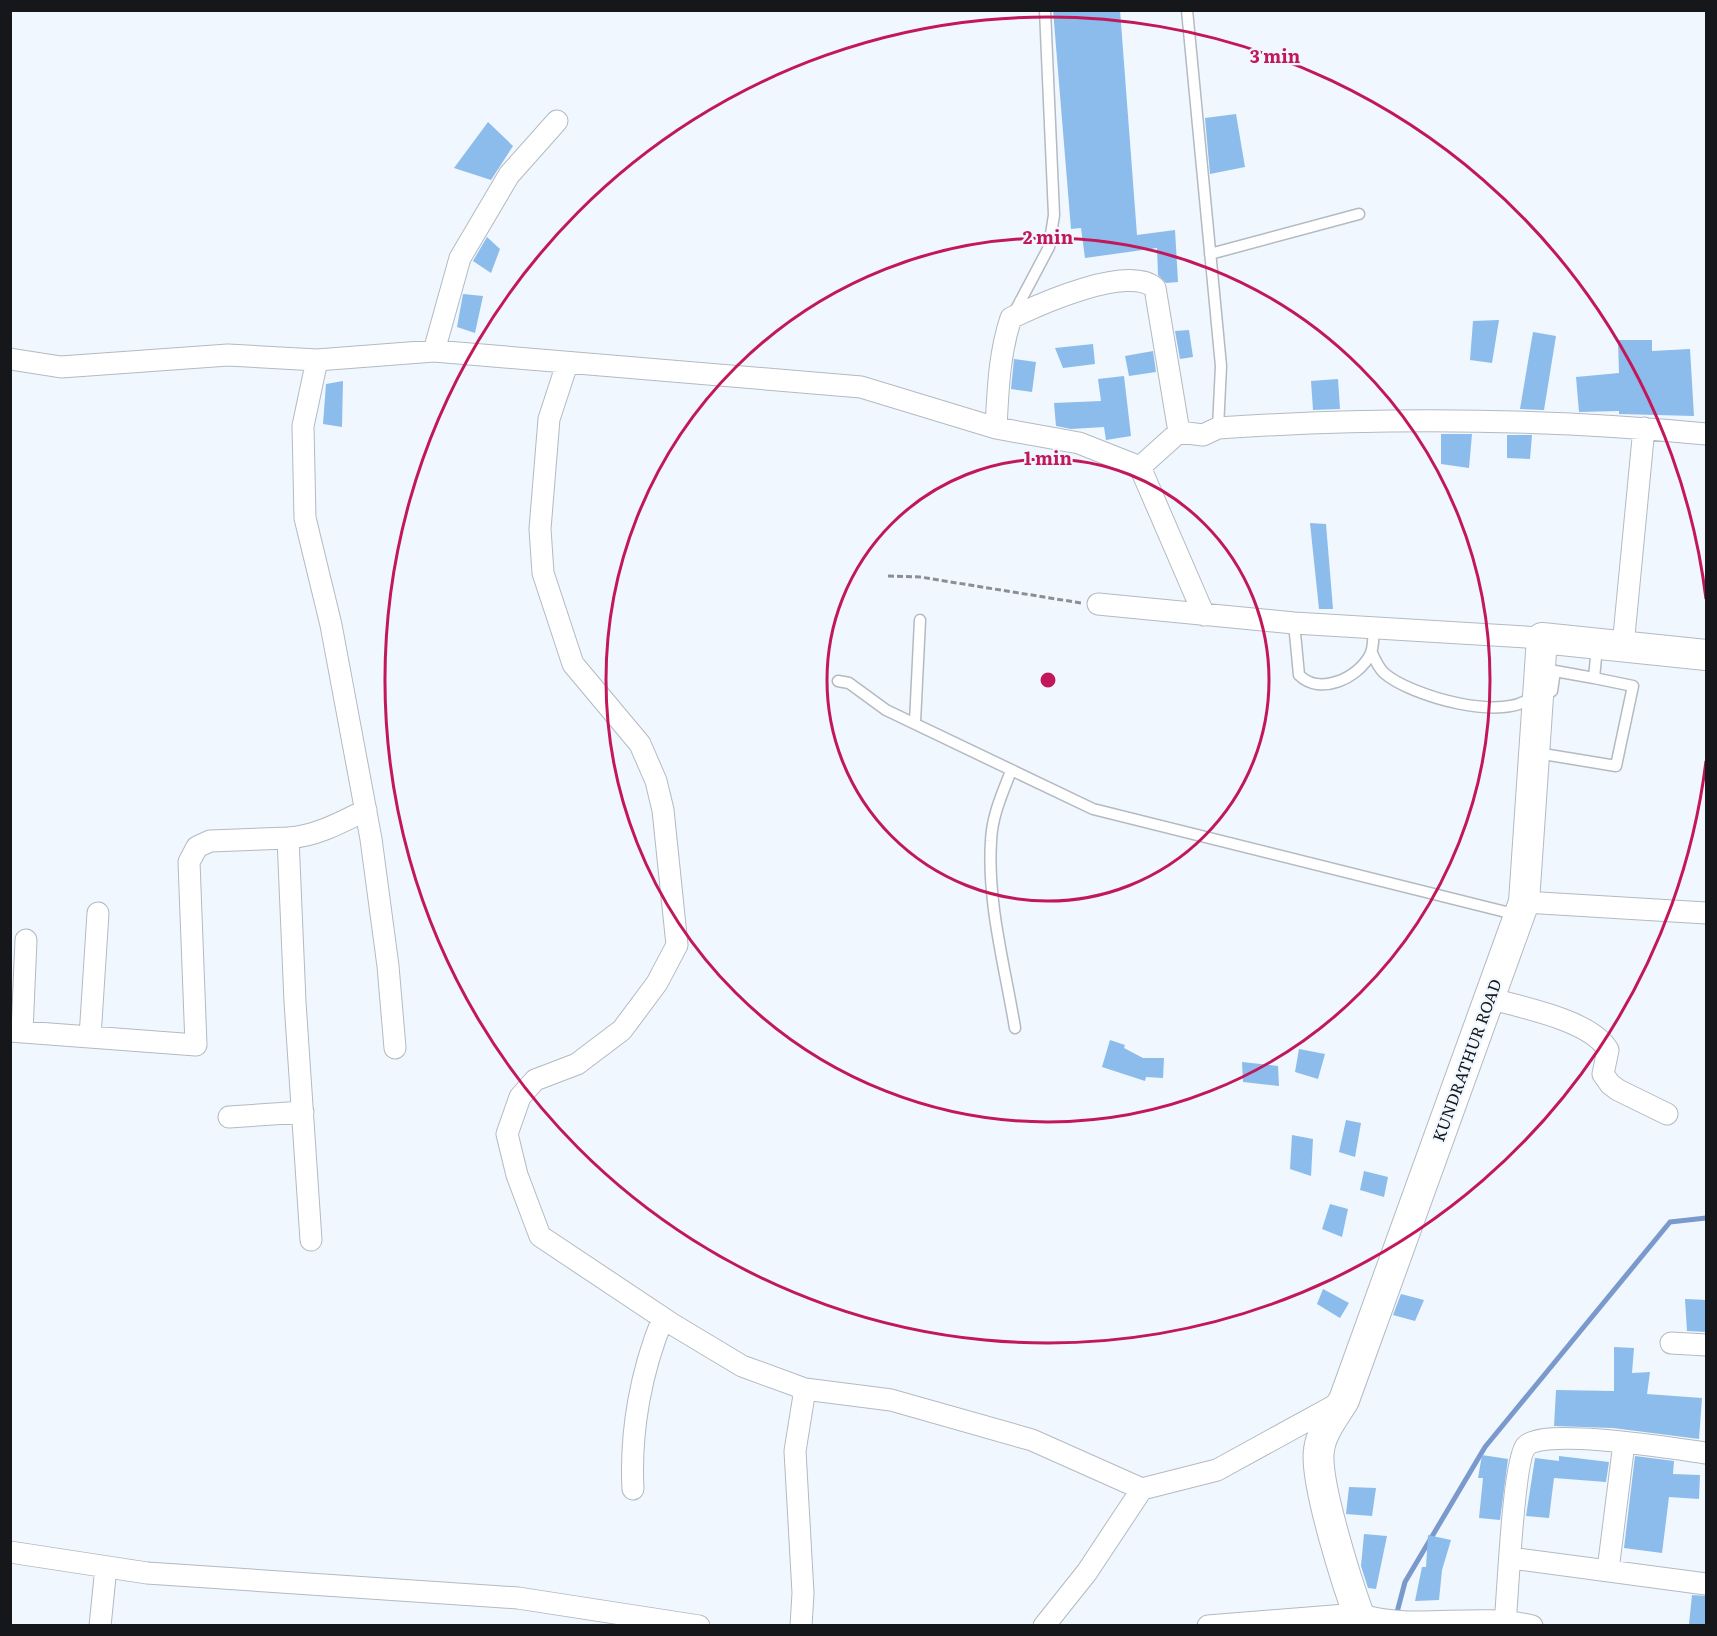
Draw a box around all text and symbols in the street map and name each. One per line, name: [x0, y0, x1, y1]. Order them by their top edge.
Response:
text: 3 min: [1250, 42, 1301, 69]
text: 2 min: [1023, 223, 1074, 250]
text: 1 min: [1024, 444, 1073, 471]
centre of rings: [1038, 670, 1058, 690]
street label: KUNDRATHUR ROAD: [1425, 975, 1507, 1145]

